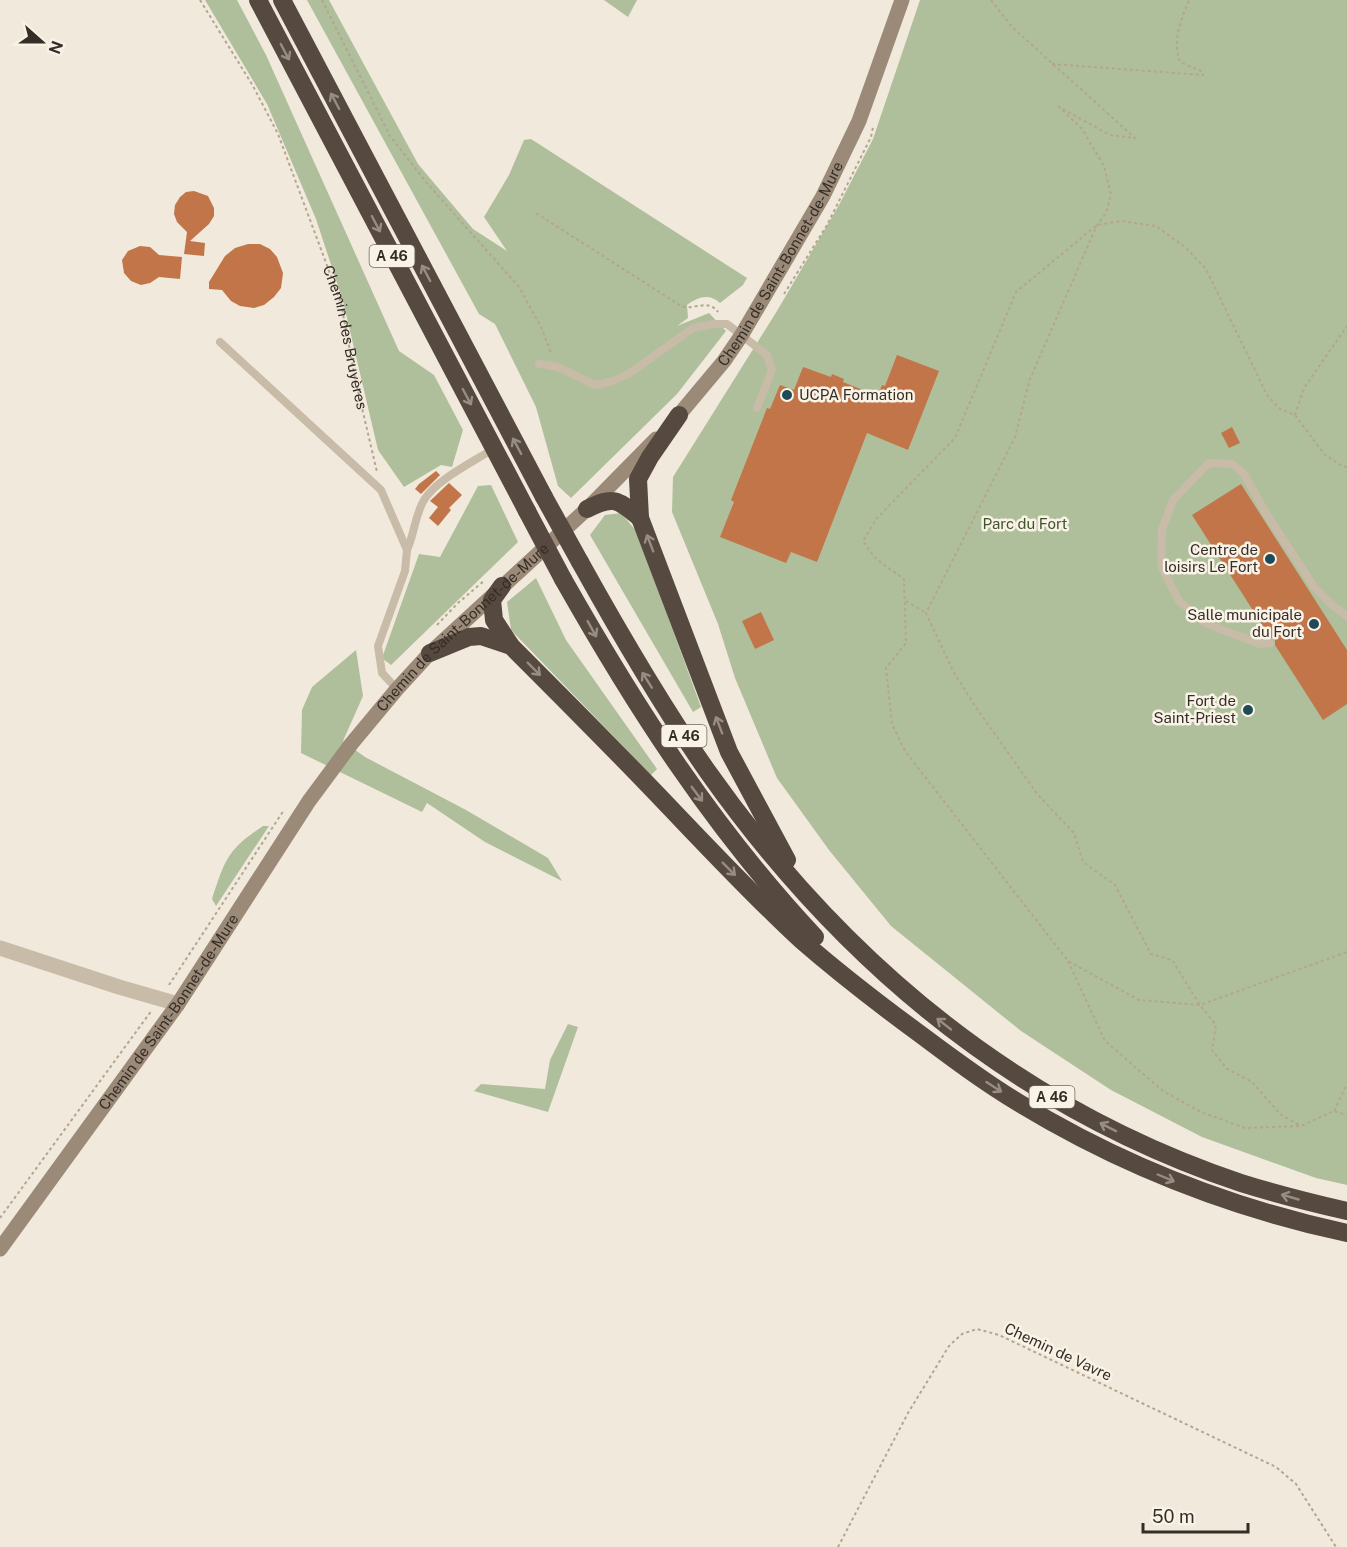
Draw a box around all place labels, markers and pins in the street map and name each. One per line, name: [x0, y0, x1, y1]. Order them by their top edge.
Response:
place label: UCPA Formation: [799, 386, 913, 403]
marker: UCPA Formation: [780, 388, 794, 402]
place label: Centre de loisirs Le Fort: [1164, 541, 1258, 575]
marker: Centre de loisirs Le Fort: [1263, 552, 1277, 566]
place label: Salle municipale du Fort: [1187, 606, 1302, 640]
marker: Salle municipale du Fort: [1307, 617, 1321, 631]
place label: Fort de Saint-Priest: [1154, 692, 1236, 726]
marker: Fort de Saint-Priest: [1241, 703, 1255, 717]

